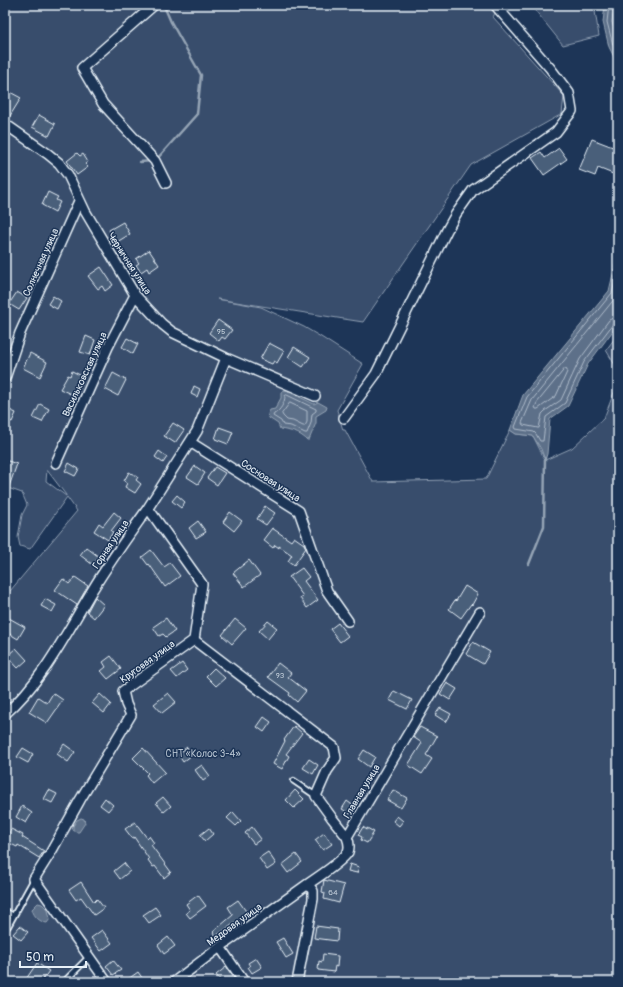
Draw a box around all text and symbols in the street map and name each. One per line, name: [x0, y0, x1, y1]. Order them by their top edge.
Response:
street label: Солнечная улица: [21, 226, 61, 298]
street label: Черничная улица: [105, 230, 154, 297]
house number: 95: [217, 327, 225, 336]
street label: Васильковская улица: [60, 330, 110, 419]
street label: Сосновая улица: [239, 457, 303, 505]
street label: Горная улица: [90, 518, 132, 571]
street label: Круговая улица: [118, 638, 178, 686]
house number: 93: [276, 671, 285, 680]
park label: СНТ «Колос 3-4»: [166, 748, 240, 760]
street label: Главная улица: [341, 762, 383, 821]
house number: 64: [328, 888, 338, 897]
street label: Медовая улица: [205, 901, 265, 949]
scale bar: [20, 943, 86, 969]
text: 50 m: [26, 950, 54, 965]

